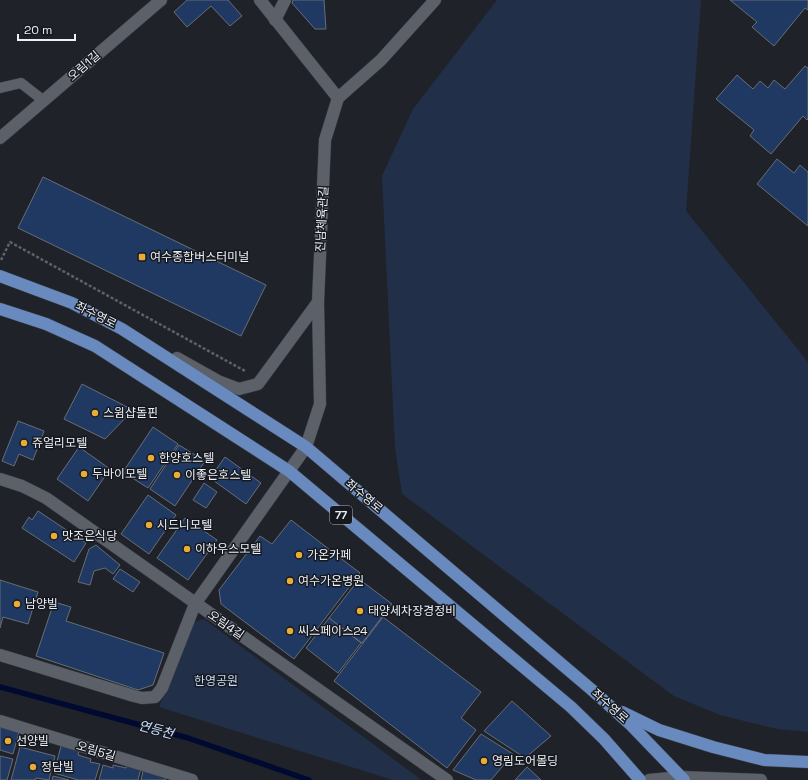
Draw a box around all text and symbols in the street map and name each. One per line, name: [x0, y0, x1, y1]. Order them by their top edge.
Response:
scale bar: [18, 16, 75, 42]
text: 20 m: [24, 22, 52, 38]
street label: 오림1길: [64, 47, 104, 85]
street label: 진남체육관길: [312, 186, 332, 252]
place label: 여수종합버스터미널: [150, 249, 249, 265]
marker: 여수종합버스터미널: [137, 252, 147, 262]
street label: 좌수영로: [73, 298, 119, 332]
place label: 스윔샵돌핀: [103, 405, 158, 421]
marker: 스윔샵돌핀: [90, 408, 100, 418]
place label: 쥬얼리모텔: [32, 435, 87, 451]
marker: 쥬얼리모텔: [19, 438, 29, 448]
place label: 한양호스텔: [159, 450, 214, 466]
marker: 한양호스텔: [146, 453, 156, 463]
place label: 두바이모텔: [92, 466, 147, 482]
place label: 이좋은호스텔: [185, 467, 251, 483]
marker: 두바이모텔: [79, 469, 89, 479]
marker: 이좋은호스텔: [172, 470, 182, 480]
street label: 좌수영로: [342, 476, 386, 516]
road number: 77: [330, 506, 352, 524]
place label: 시드니모텔: [157, 517, 212, 533]
marker: 시드니모텔: [144, 520, 154, 530]
place label: 맛조은식당: [62, 528, 117, 544]
marker: 맛조은식당: [49, 531, 59, 541]
place label: 이하우스모텔: [195, 541, 261, 557]
marker: 이하우스모텔: [182, 544, 192, 554]
place label: 가온카페: [307, 547, 351, 563]
marker: 가온카페: [294, 550, 304, 560]
place label: 여수가온병원: [298, 573, 364, 589]
marker: 여수가온병원: [285, 576, 295, 586]
place label: 남양빌: [25, 596, 58, 612]
marker: 남양빌: [12, 599, 22, 609]
place label: 태양세차장경정비: [368, 603, 456, 619]
marker: 태양세차장경정비: [355, 606, 365, 616]
street label: 오림4길: [205, 607, 247, 643]
place label: 씨스페이스24: [298, 623, 368, 639]
marker: 씨스페이스24: [285, 626, 295, 636]
park label: 한영공원: [194, 673, 238, 689]
street label: 좌수영로: [588, 685, 632, 727]
water label: 연등천: [136, 717, 176, 743]
place label: 선양빌: [16, 733, 49, 749]
marker: 선양빌: [3, 736, 13, 746]
street label: 오림5길: [74, 737, 118, 765]
place label: 영림도어몰딩: [492, 753, 558, 769]
marker: 영림도어몰딩: [479, 756, 489, 766]
place label: 정담빌: [41, 759, 74, 775]
marker: 정담빌: [28, 762, 38, 772]

